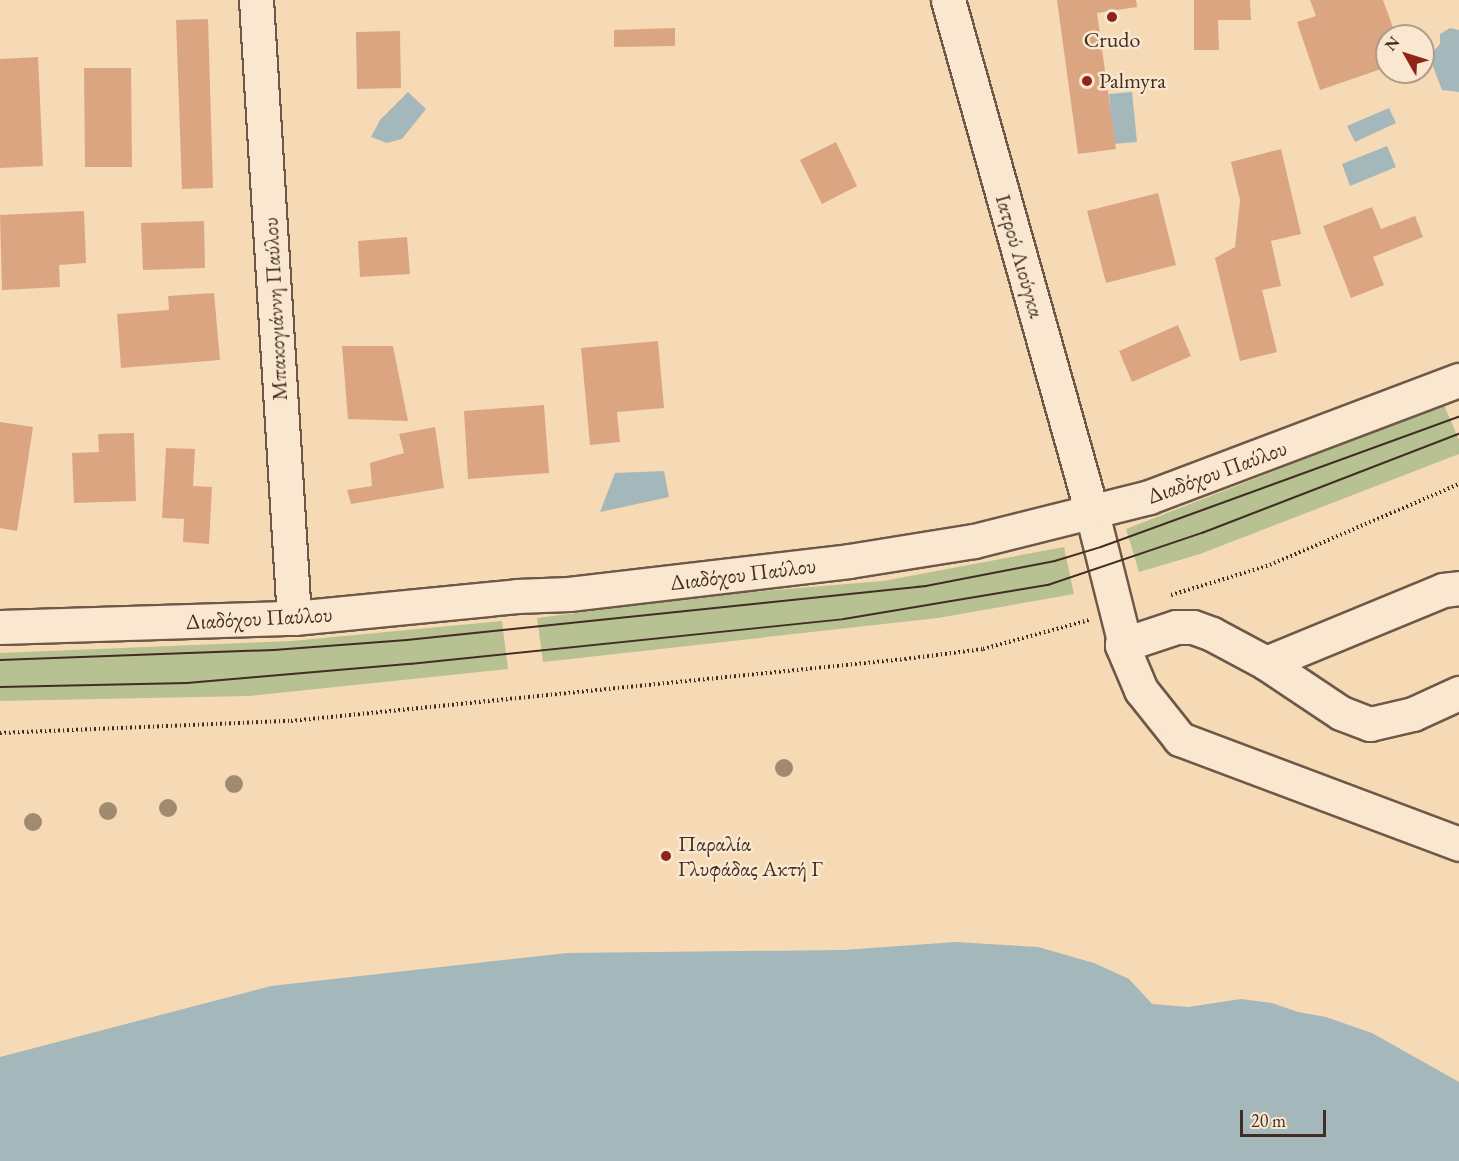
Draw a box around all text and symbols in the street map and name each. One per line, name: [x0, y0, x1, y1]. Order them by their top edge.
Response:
marker: Crudo: [1105, 10, 1119, 24]
north arrow: [1375, 24, 1435, 84]
place label: Crudo: [1084, 27, 1140, 53]
text: N: [1380, 32, 1404, 55]
place label: Palmyra: [1099, 68, 1166, 94]
marker: Palmyra: [1080, 74, 1094, 88]
street label: Ιατρού Λιούγκα: [990, 191, 1050, 321]
street label: Μπακογιάννη Παύλου: [257, 217, 293, 401]
street label: Διαδόχου Παύλου: [1144, 434, 1290, 510]
street label: Διαδόχου Παύλου: [669, 552, 817, 596]
street label: Διαδόχου Παύλου: [185, 601, 333, 635]
place label: Παραλία Γλυφάδας Ακτή Γ: [678, 830, 823, 882]
marker: Παραλία Γλυφάδας Ακτή Γ: [659, 849, 673, 863]
scale bar: [1243, 1098, 1328, 1136]
text: 20 m: [1251, 1109, 1286, 1132]

